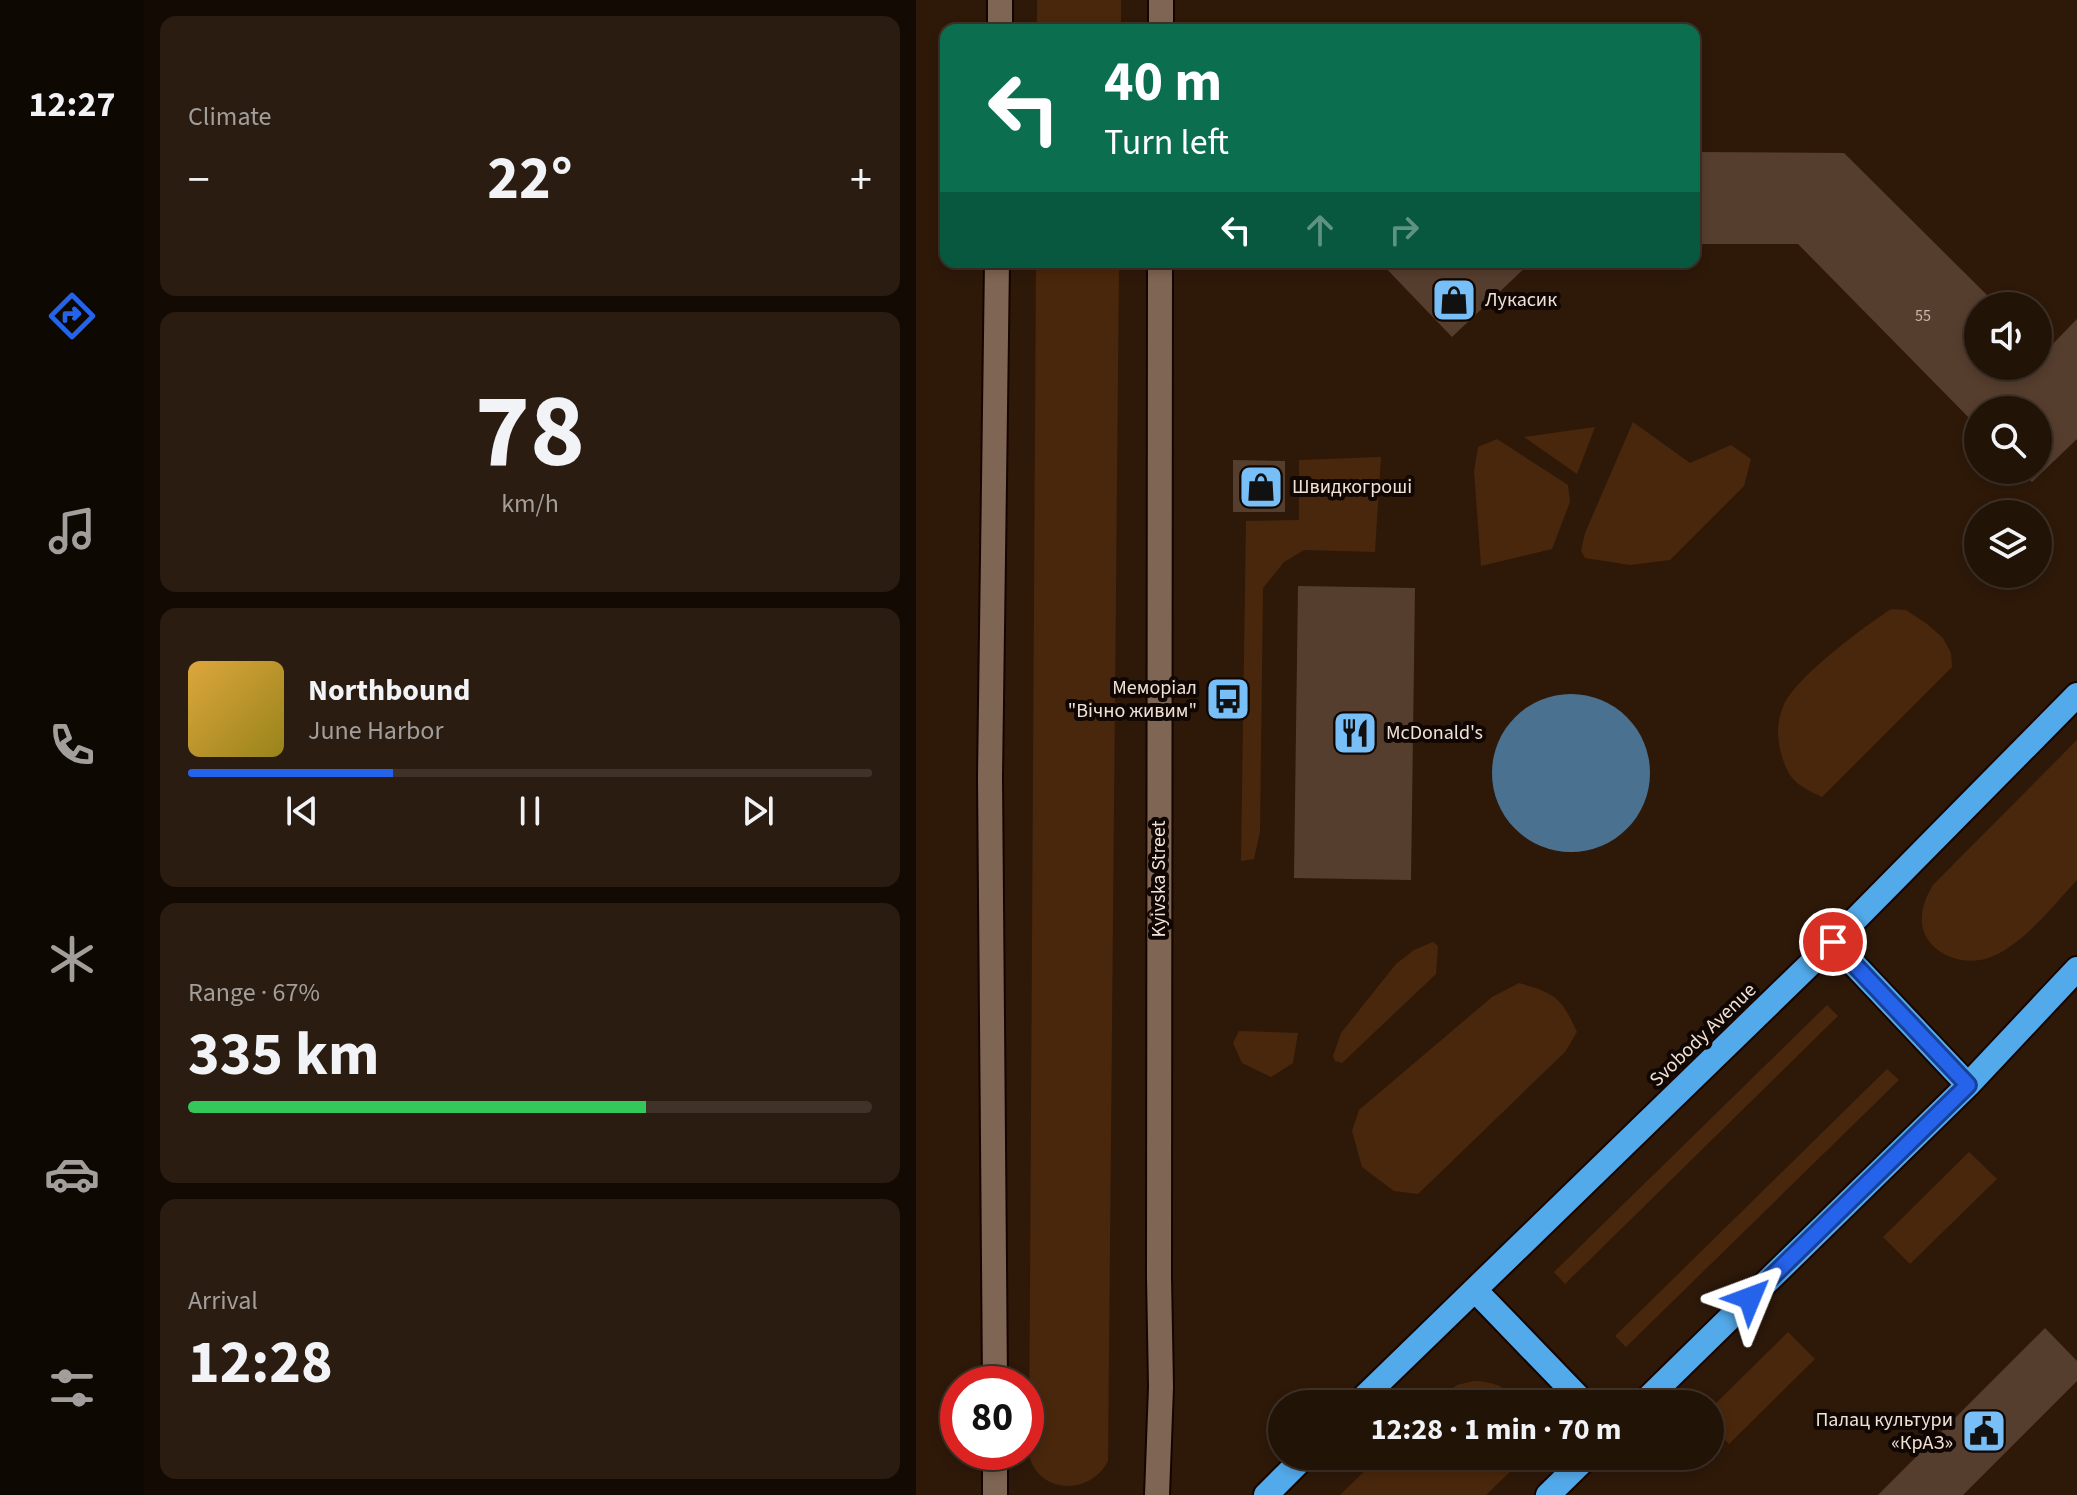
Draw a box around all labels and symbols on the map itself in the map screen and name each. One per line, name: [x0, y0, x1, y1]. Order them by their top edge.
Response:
shop icon: Лукасик: [1430, 276, 1478, 324]
place label: Лукасик: [1485, 286, 1557, 314]
house number: 55: [1915, 305, 1931, 327]
shop icon: Швидкогроші: [1237, 463, 1285, 511]
place label: Швидкогроші: [1292, 473, 1412, 501]
place label: Меморіал "Вічно живим": [1068, 674, 1197, 725]
bus stop icon: Меморіал "Вічно живим": [1204, 675, 1252, 723]
restaurant icon: McDonald's: [1331, 709, 1379, 757]
place label: McDonald's: [1386, 719, 1483, 747]
street label: Kyivska Street: [1145, 820, 1173, 938]
pin: [1799, 908, 1867, 976]
street label: Svobody Avenue: [1643, 977, 1763, 1093]
position arrow: [1708, 1256, 1792, 1340]
speed limit sign: 80: [940, 1366, 1044, 1470]
place label: Палац культури «КрАЗ»: [1815, 1406, 1953, 1457]
public building icon: Палац культури «КрАЗ»: [1960, 1407, 2008, 1455]

